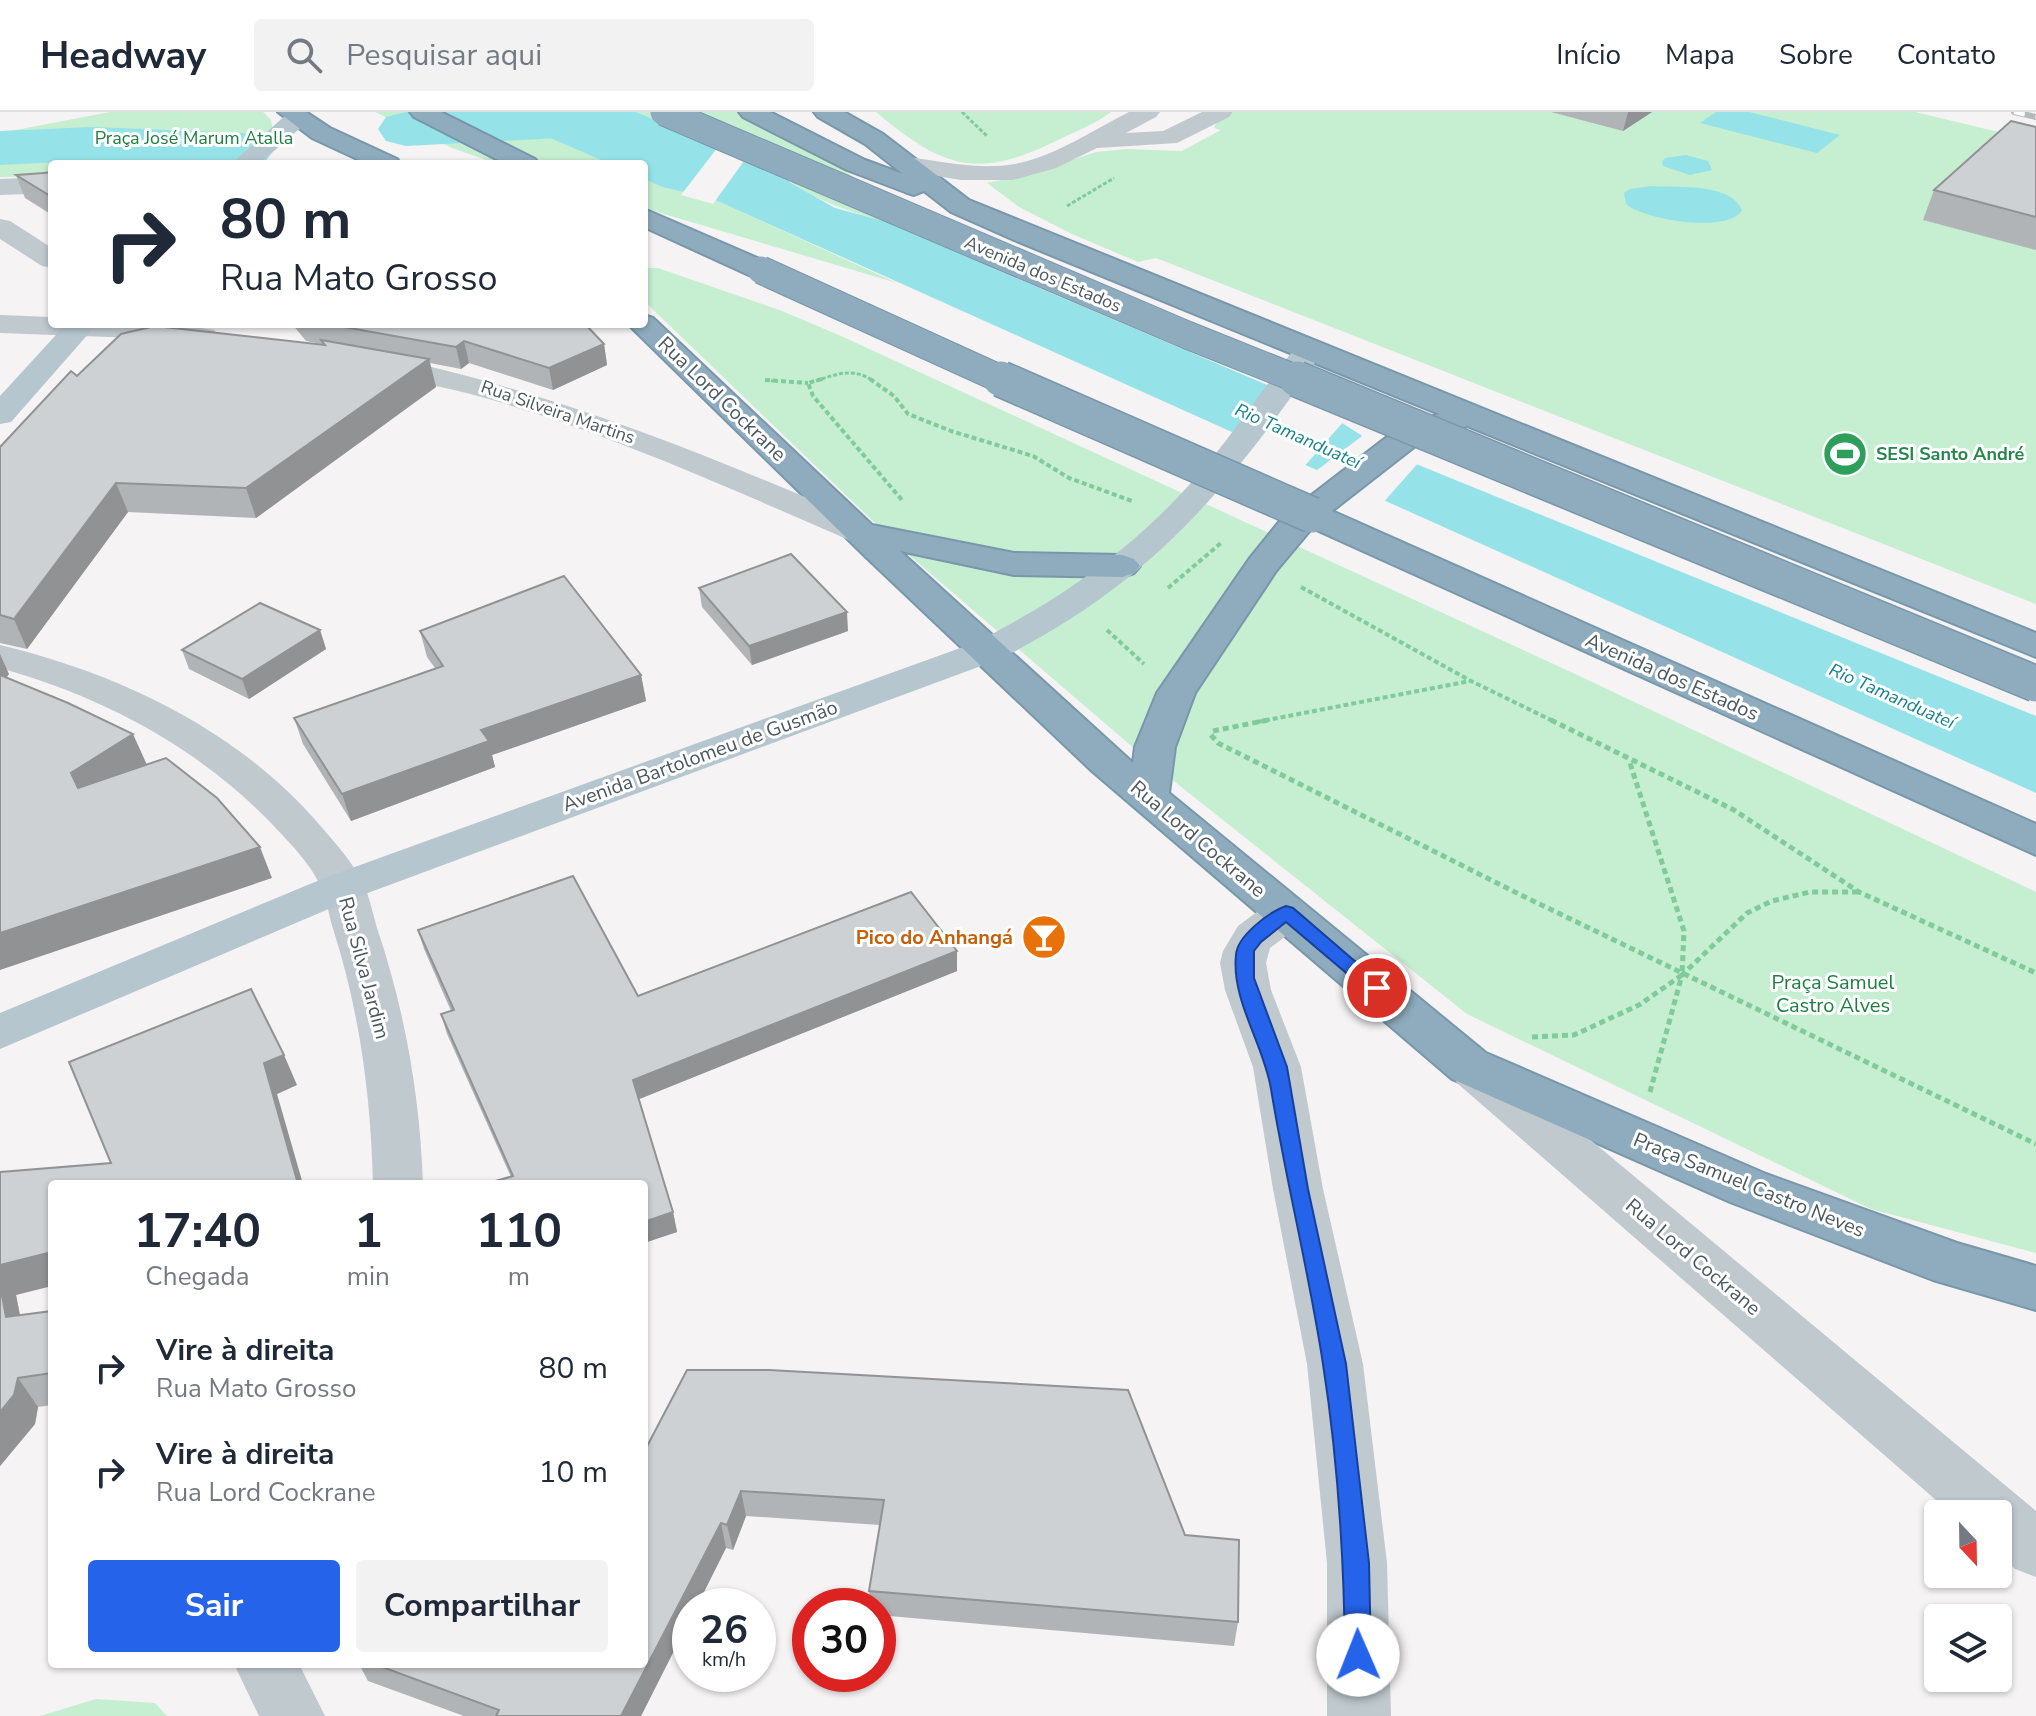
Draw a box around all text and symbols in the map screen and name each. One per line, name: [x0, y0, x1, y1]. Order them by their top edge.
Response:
search box: [254, 19, 814, 91]
text: Headway: [40, 30, 206, 81]
icon: search: [282, 33, 326, 77]
text: Pesquisar aqui: [346, 35, 542, 76]
text: Início: [1556, 36, 1621, 74]
text: Mapa: [1665, 36, 1735, 74]
text: Sobre: [1779, 36, 1853, 74]
text: Contato: [1897, 36, 1996, 74]
park label: Praça José Marum Atalla: [95, 126, 293, 150]
text: 80 m: [220, 181, 351, 258]
icon: right: [88, 192, 192, 296]
street label: Avenida dos Estados: [961, 230, 1125, 318]
text: Rua Mato Grosso: [220, 254, 498, 303]
street label: Rua Lord Cockrane: [652, 331, 792, 467]
street label: Rua Silveira Martins: [478, 374, 638, 450]
water label: Rio Tamanduateí: [1231, 398, 1367, 476]
sports icon: SESI Santo André: [1821, 430, 1869, 478]
place label: SESI Santo André: [1876, 442, 2025, 466]
street label: Avenida dos Estados: [1581, 627, 1763, 727]
water label: Rio Tamanduateí: [1825, 658, 1961, 736]
street label: Avenida Bartolomeu de Gusmão: [559, 694, 841, 818]
street label: Rua Lord Cockrane: [1125, 774, 1271, 904]
street label: Rua Silva Jardim: [332, 894, 396, 1042]
bar icon: Pico do Anhangá: [1020, 913, 1068, 961]
place label: Pico do Anhangá: [856, 924, 1013, 951]
pin: [1343, 954, 1411, 1022]
icon: arrive: [1355, 966, 1399, 1010]
park label: Praça Samuel Castro Alves: [1772, 969, 1894, 1019]
street label: Praça Samuel Castro Neves: [1629, 1126, 1869, 1244]
street label: Rua Lord Cockrane: [1620, 1192, 1766, 1322]
text: 17:40: [134, 1198, 261, 1264]
text: 1: [354, 1198, 383, 1264]
text: 110: [476, 1198, 562, 1264]
text: Chegada: [145, 1259, 249, 1294]
text: min: [347, 1259, 390, 1294]
text: m: [508, 1259, 530, 1294]
text: Vire à direita: [156, 1330, 334, 1371]
icon: right: [88, 1346, 132, 1390]
text: 80 m: [539, 1348, 608, 1389]
text: Rua Mato Grosso: [156, 1371, 357, 1406]
text: Vire à direita: [156, 1434, 334, 1475]
icon: right: [88, 1450, 132, 1494]
text: 10 m: [539, 1452, 608, 1493]
text: Rua Lord Cockrane: [156, 1475, 376, 1510]
north arrow: [1924, 1500, 2012, 1588]
map controls: [1924, 1500, 2012, 1692]
button: Sair: [88, 1560, 340, 1652]
button: Compartilhar: [356, 1560, 608, 1652]
speed limit sign: 30: [792, 1588, 896, 1692]
text: 26: [700, 1603, 748, 1657]
button: layers: [1924, 1604, 2012, 1692]
position arrow: [1316, 1613, 1400, 1697]
text: km/h: [702, 1646, 746, 1673]

